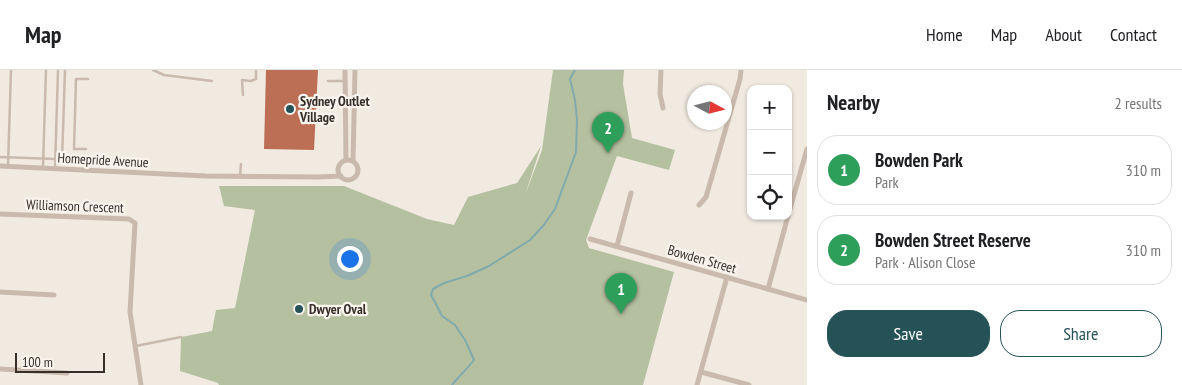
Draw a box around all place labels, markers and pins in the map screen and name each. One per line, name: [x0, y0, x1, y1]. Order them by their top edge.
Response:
place label: Sydney Outlet Village: [299, 92, 370, 126]
marker: Sydney Outlet Village: [284, 103, 296, 115]
pin: 2: [592, 112, 624, 153]
pin: 1: [605, 273, 637, 314]
place label: Dwyer Oval: [309, 300, 367, 318]
marker: Dwyer Oval: [293, 303, 305, 315]

